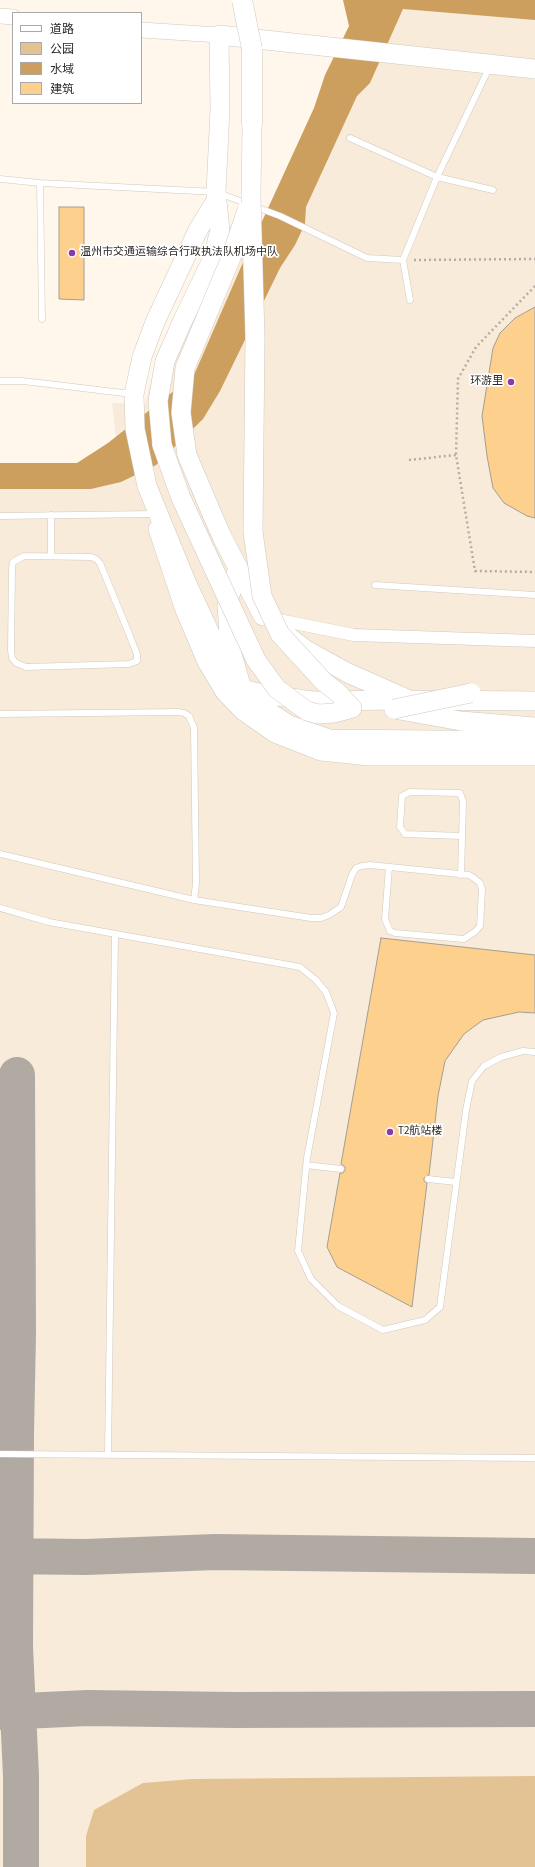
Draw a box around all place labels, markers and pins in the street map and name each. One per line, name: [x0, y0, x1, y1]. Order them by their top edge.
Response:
place label: 温州市交通运输综合行政执法队机场中队: [80, 246, 278, 260]
marker: 温州市交通运输综合行政执法队机场中队: [67, 248, 77, 258]
place label: 环游里: [470, 375, 503, 389]
marker: 环游里: [506, 377, 516, 387]
place label: T2航站楼: [398, 1125, 442, 1139]
marker: T2航站楼: [385, 1127, 395, 1137]

